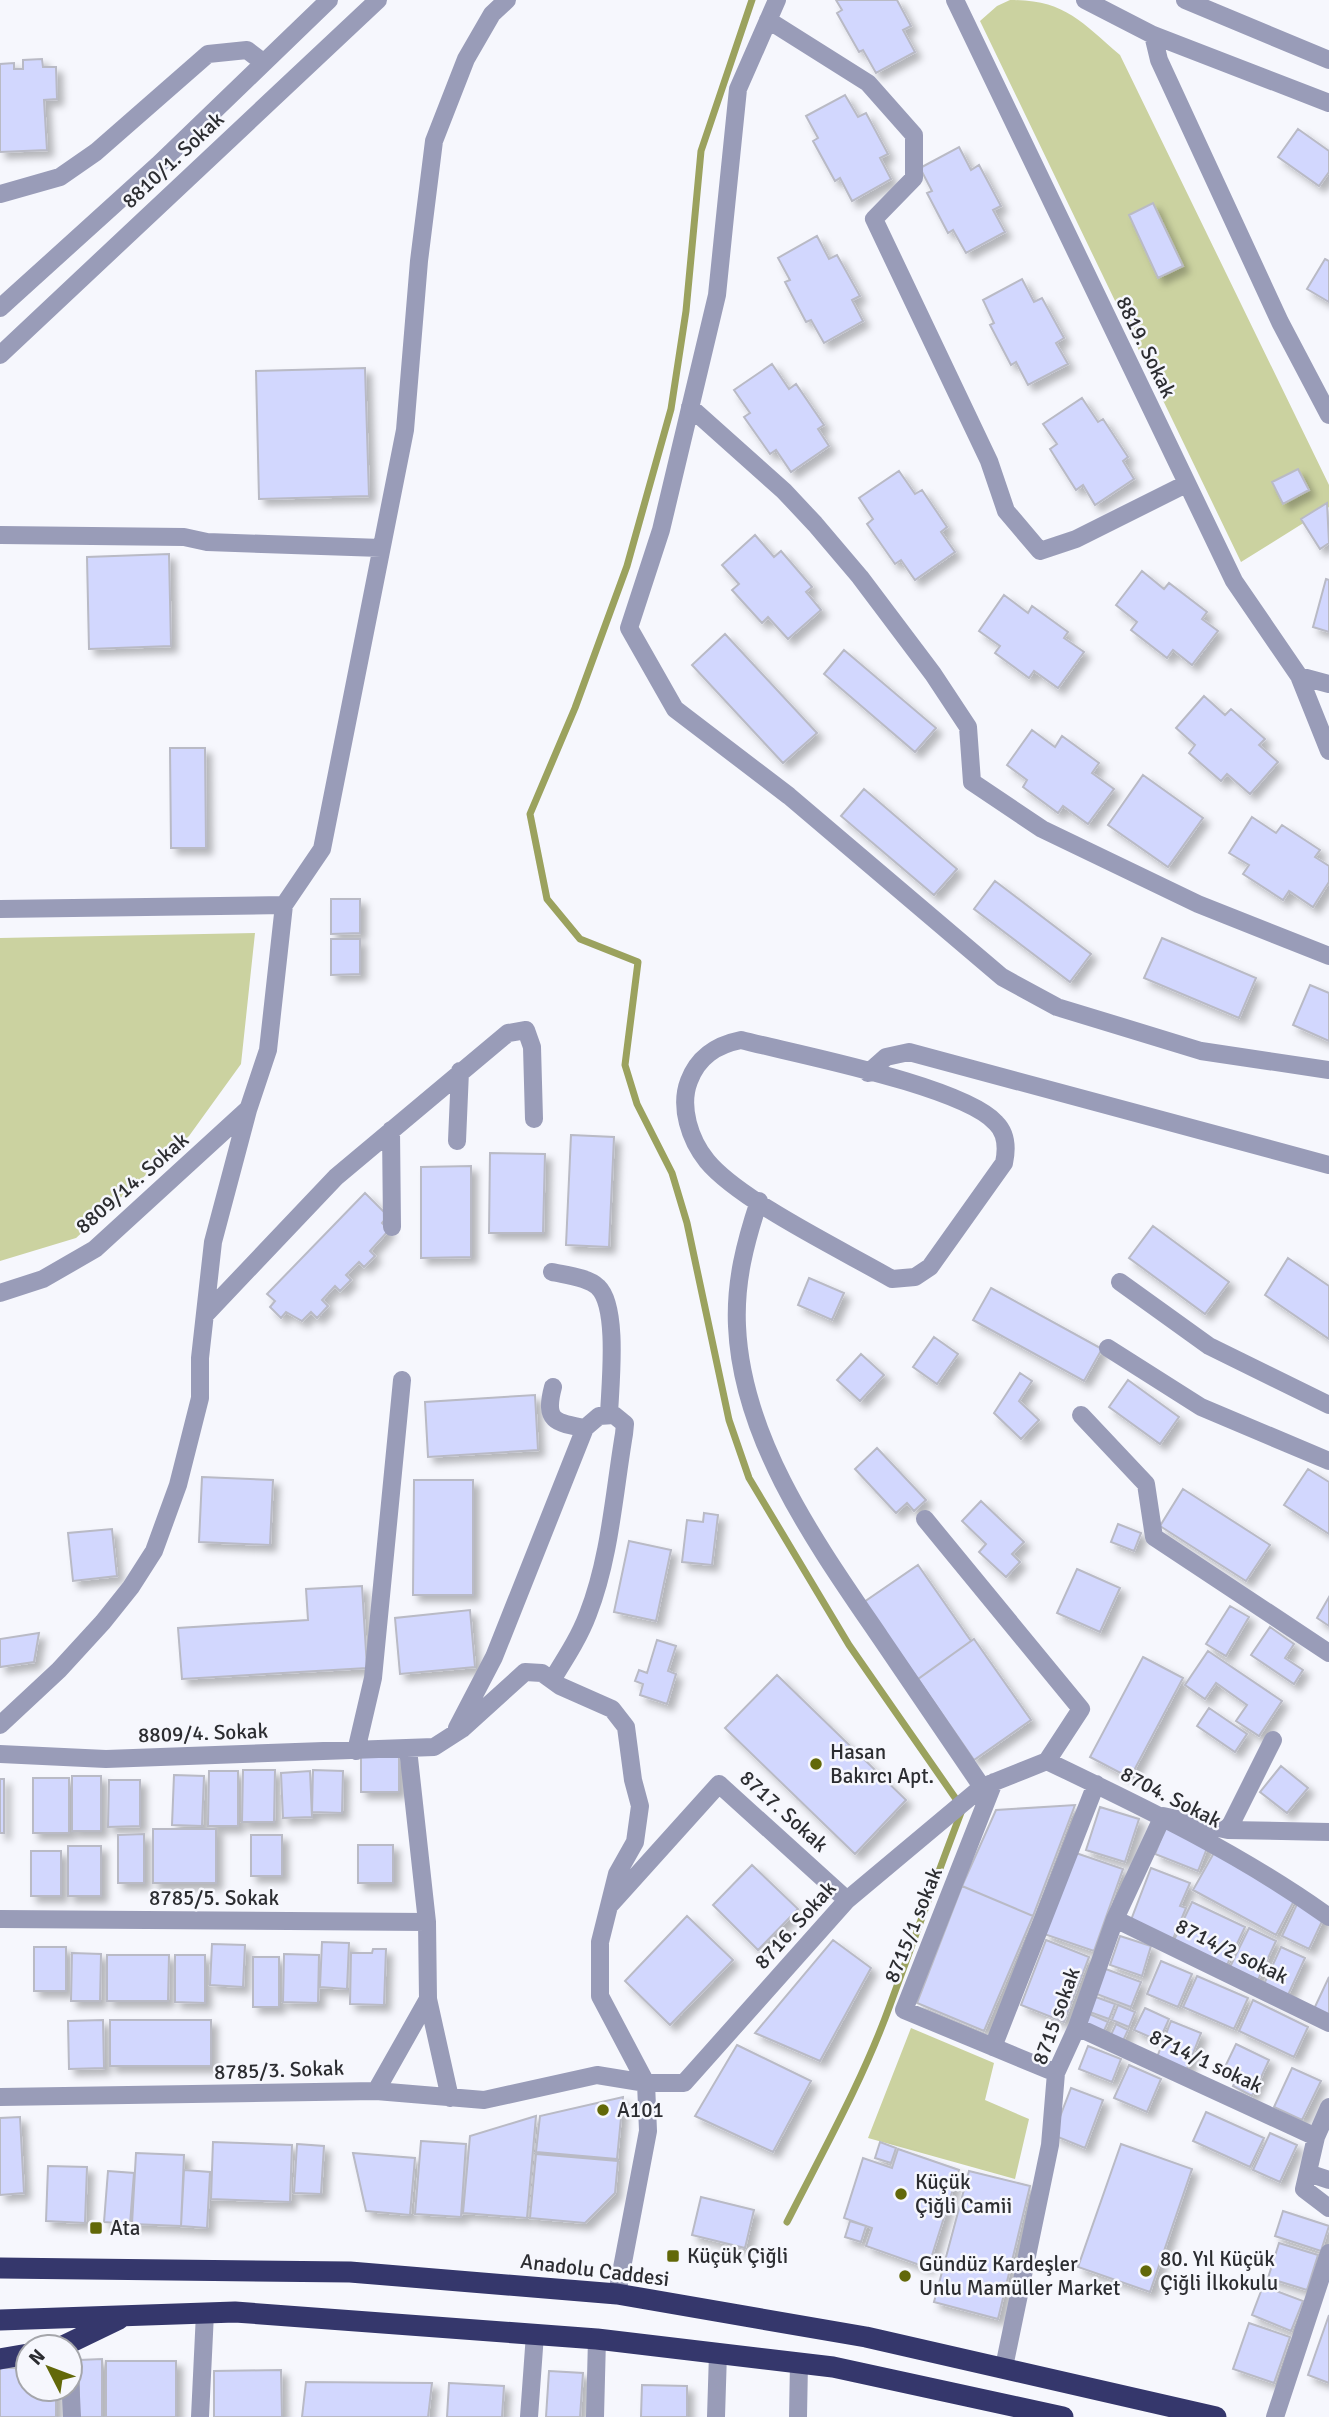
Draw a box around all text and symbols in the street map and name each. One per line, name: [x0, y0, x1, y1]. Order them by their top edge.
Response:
street label: 8810/1. Sokak: [117, 106, 230, 214]
street label: 8819. Sokak: [1110, 292, 1182, 402]
street label: 8809/14. Sokak: [70, 1127, 194, 1239]
street label: 8809/4. Sokak: [138, 1718, 269, 1748]
place label: Hasan Bakırcı Apt.: [830, 1739, 934, 1789]
marker: Hasan Bakırcı Apt.: [808, 1756, 824, 1772]
street label: 8704. Sokak: [1116, 1760, 1226, 1834]
street label: 8717. Sokak: [734, 1765, 834, 1858]
street label: 8715/1 sokak: [878, 1863, 948, 1986]
street label: 8716. Sokak: [749, 1875, 842, 1975]
street label: 8785/5. Sokak: [149, 1885, 279, 1911]
street label: 8714/2 sokak: [1171, 1913, 1293, 1990]
street label: 8715 sokak: [1026, 1963, 1086, 2068]
street label: 8714/1 sokak: [1145, 2023, 1267, 2099]
street label: 8785/3. Sokak: [214, 2055, 345, 2085]
place label: A101: [617, 2097, 664, 2123]
marker: A101: [595, 2102, 611, 2118]
place label: Küçük Çiğli Camii: [915, 2169, 1012, 2219]
marker: Küçük Çiğli Camii: [893, 2186, 909, 2202]
place label: Ata: [110, 2215, 140, 2241]
marker: Ata: [88, 2220, 104, 2236]
place label: Küçük Çiğli: [687, 2243, 788, 2269]
place label: 80. Yıl Küçük Çiğli İlkokulu: [1160, 2246, 1278, 2296]
street label: Anadolu Caddesi: [519, 2248, 671, 2292]
marker: Küçük Çiğli: [665, 2248, 681, 2264]
place label: Gündüz Kardeşler Unlu Mamüller Market: [919, 2251, 1120, 2301]
marker: 80. Yıl Küçük Çiğli İlkokulu: [1138, 2263, 1154, 2279]
marker: Gündüz Kardeşler Unlu Mamüller Market: [897, 2268, 913, 2284]
north arrow: [14, 2333, 84, 2403]
text: N: [24, 2344, 50, 2370]

